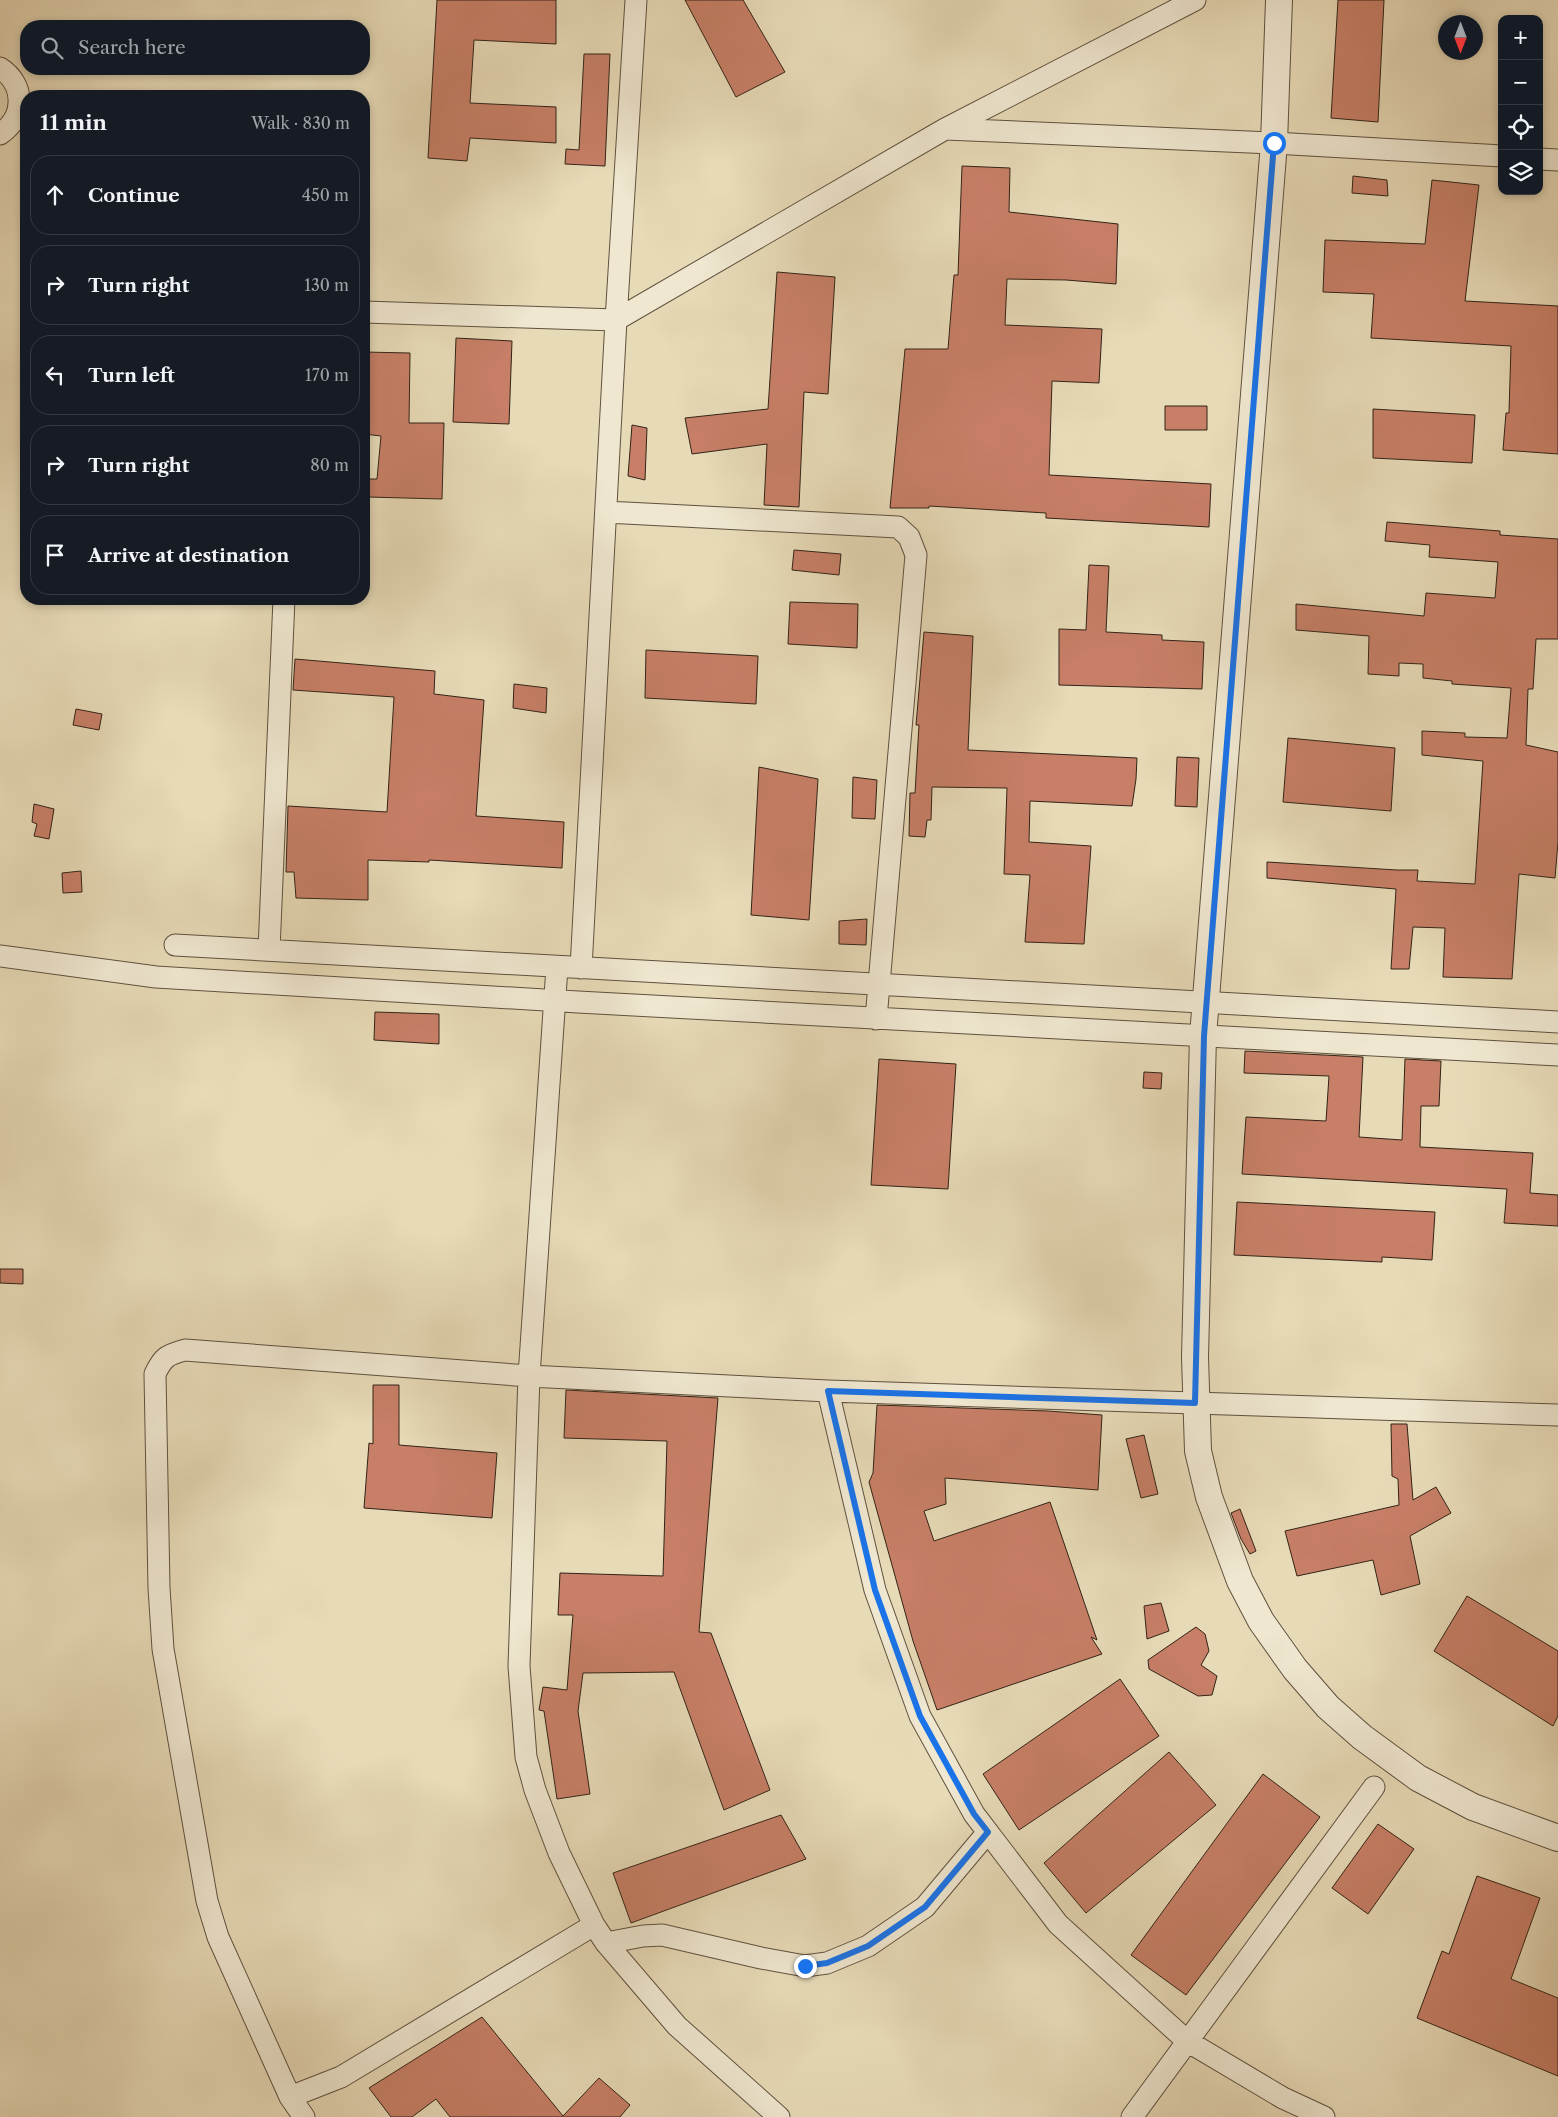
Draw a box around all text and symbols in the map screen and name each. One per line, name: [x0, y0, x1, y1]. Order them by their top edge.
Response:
north arrow: [1438, 15, 1483, 60]
map controls: [1498, 15, 1543, 195]
button: +: [1498, 15, 1543, 60]
search box: [20, 20, 370, 75]
icon: search: [38, 34, 66, 62]
text: Search here: [78, 36, 186, 59]
button: −: [1498, 60, 1543, 105]
button: locate: [1498, 105, 1543, 150]
text: 11 min: [40, 110, 107, 135]
text: Walk · 830 m: [251, 113, 350, 133]
route start: [1263, 132, 1286, 155]
button: layers: [1498, 150, 1543, 195]
icon: ahead: [41, 181, 69, 209]
text: Continue: [88, 184, 180, 207]
text: 450 m: [302, 185, 349, 205]
icon: right: [41, 271, 69, 299]
text: Turn right: [88, 274, 189, 297]
text: 130 m: [304, 275, 349, 295]
icon: left: [41, 361, 69, 389]
text: Turn left: [88, 364, 175, 387]
text: 170 m: [305, 365, 349, 385]
icon: right: [41, 451, 69, 479]
text: Turn right: [88, 454, 189, 477]
text: 80 m: [310, 455, 349, 475]
icon: arrive: [41, 541, 69, 569]
text: Arrive at destination: [88, 544, 289, 567]
route end: [794, 1955, 817, 1978]

